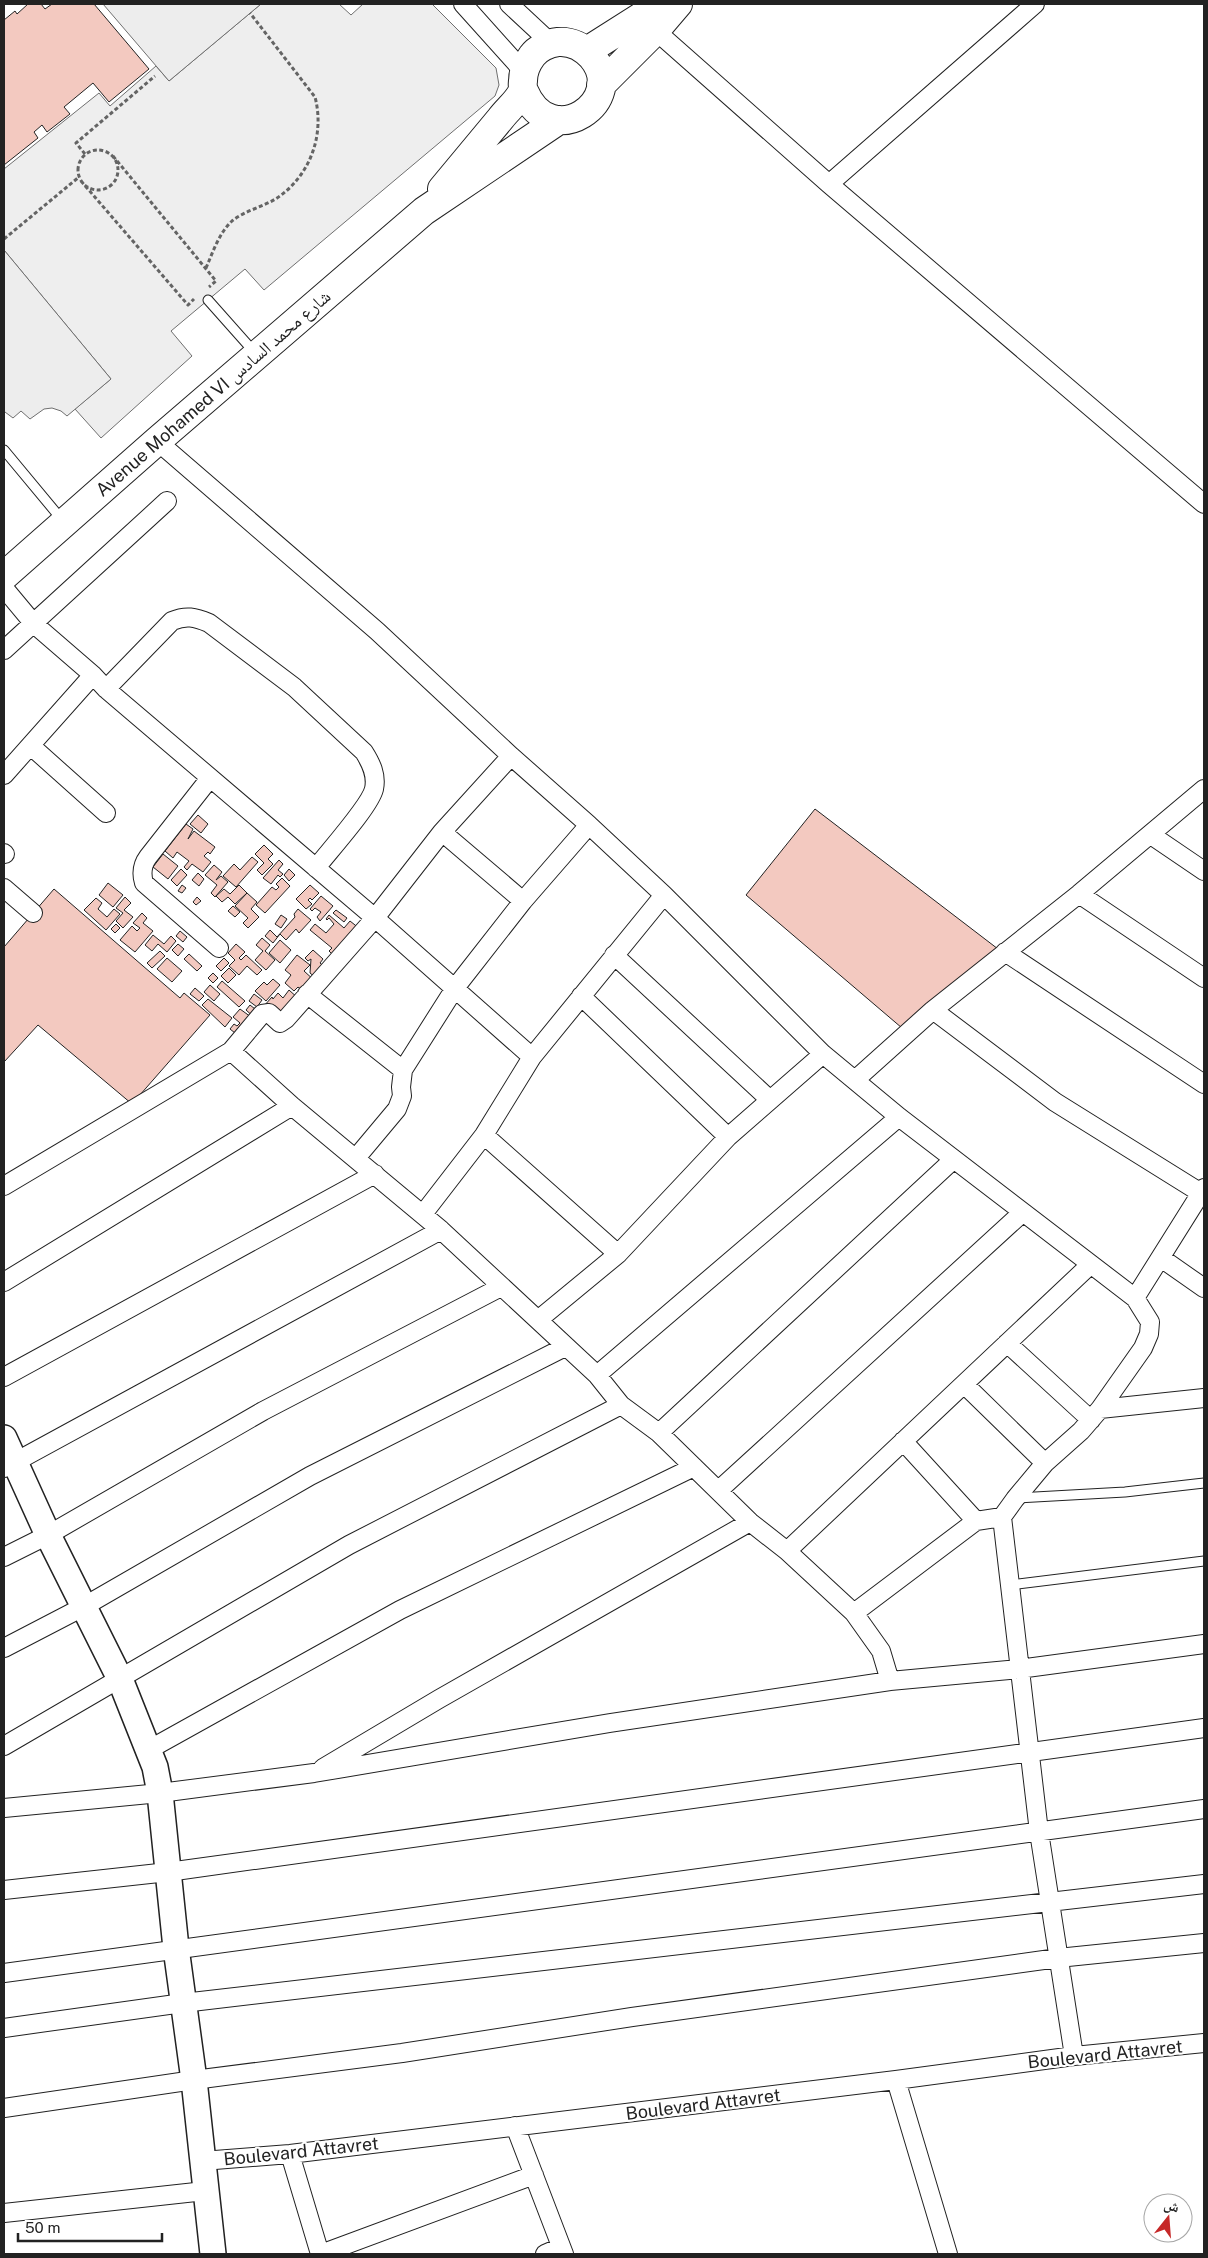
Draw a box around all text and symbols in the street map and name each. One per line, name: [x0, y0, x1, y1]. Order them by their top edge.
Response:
street label: Avenue Mohamed VI شارع محمد السادس: [91, 285, 335, 501]
street label: Boulevard Attavret: [1026, 2035, 1184, 2073]
street label: Boulevard Attavret: [624, 2084, 782, 2124]
street label: Boulevard Attavret: [222, 2132, 380, 2170]
north arrow: [1143, 2193, 1193, 2243]
text: ش: [1162, 2196, 1181, 2216]
scale bar: [18, 2210, 161, 2242]
text: 50 m: [25, 2219, 60, 2236]

